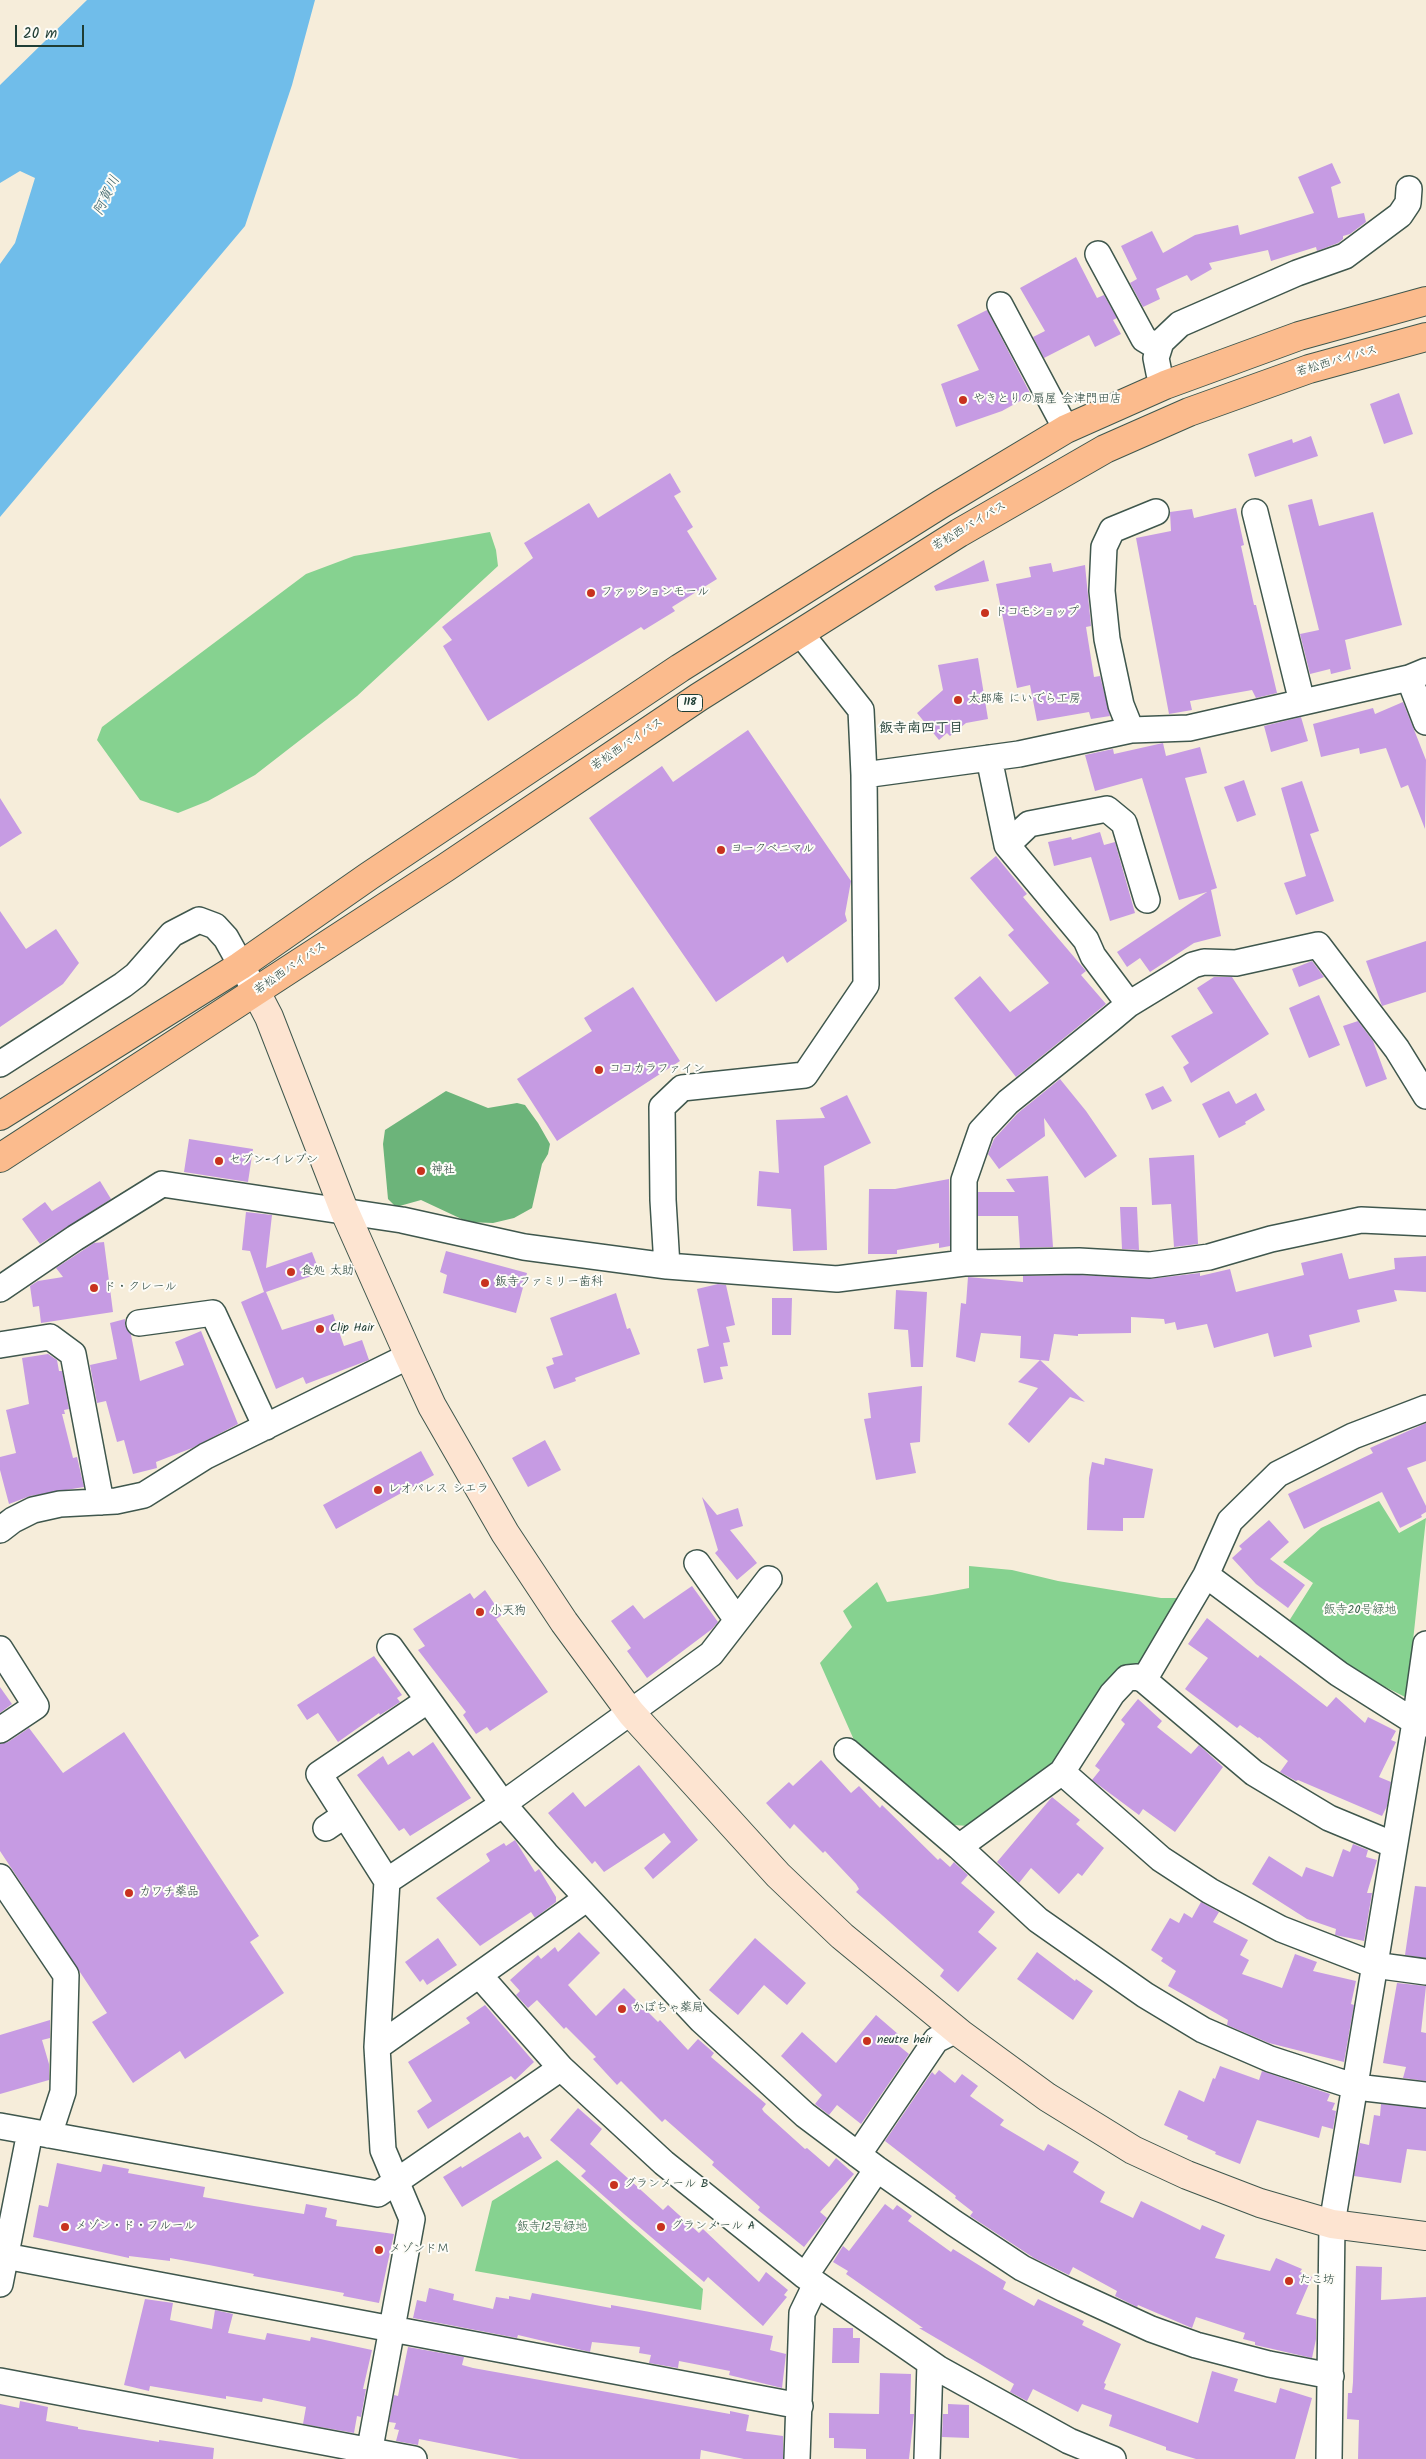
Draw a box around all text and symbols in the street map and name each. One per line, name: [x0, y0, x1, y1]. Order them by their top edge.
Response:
scale bar: [18, 15, 86, 47]
text: 20 m: [23, 22, 57, 46]
water label: 阿賀川: [91, 173, 125, 219]
street label: 若松西バイパス: [1295, 344, 1379, 380]
place label: やきとりの扇屋 会津門田店: [973, 393, 1122, 407]
marker: やきとりの扇屋 会津門田店: [957, 394, 969, 406]
street label: 若松西バイパス: [930, 499, 1010, 555]
place label: ファッションモール: [601, 586, 709, 600]
marker: ファッションモール: [585, 587, 597, 599]
place label: ドコモショップ: [995, 606, 1079, 620]
marker: ドコモショップ: [979, 607, 991, 619]
place label: 太郎庵 にいでら工房: [968, 693, 1081, 707]
road number: 118: [678, 694, 702, 711]
marker: 太郎庵 にいでら工房: [952, 694, 964, 706]
street label: 若松西バイパス: [589, 716, 667, 774]
district label: 飯寺南四丁目: [879, 722, 963, 738]
place label: ヨークベニマル: [731, 843, 814, 857]
marker: ヨークベニマル: [715, 844, 727, 856]
street label: 若松西バイパス: [252, 940, 330, 998]
place label: ココカラファイン: [609, 1063, 705, 1077]
marker: ココカラファイン: [593, 1064, 605, 1076]
place label: セブン-イレブン: [229, 1154, 319, 1168]
marker: セブン-イレブン: [213, 1155, 225, 1167]
place label: 神社: [431, 1164, 455, 1178]
marker: 神社: [415, 1165, 427, 1177]
place label: 食処 太助: [301, 1265, 354, 1279]
marker: 食処 太助: [285, 1266, 297, 1278]
place label: 飯寺ファミリー歯科: [495, 1276, 603, 1290]
marker: 飯寺ファミリー歯科: [479, 1277, 491, 1289]
place label: ド・クレール: [104, 1281, 176, 1295]
marker: ド・クレール: [88, 1282, 100, 1294]
place label: Clip Hair: [330, 1322, 374, 1336]
marker: Clip Hair: [314, 1323, 326, 1335]
place label: レオパレス シエラ: [388, 1483, 489, 1497]
marker: レオパレス シエラ: [372, 1484, 384, 1496]
park label: 飯寺20号緑地: [1324, 1604, 1396, 1618]
place label: 小天狗: [490, 1605, 526, 1619]
marker: 小天狗: [474, 1606, 486, 1618]
place label: カワチ薬品: [139, 1886, 199, 1900]
marker: カワチ薬品: [123, 1887, 135, 1899]
place label: かぼちゃ薬局: [632, 2002, 704, 2016]
marker: かぼちゃ薬局: [616, 2003, 628, 2015]
place label: neutre heir: [877, 2034, 932, 2048]
marker: neutre heir: [861, 2035, 873, 2047]
place label: グランメール B: [624, 2178, 708, 2192]
marker: グランメール B: [608, 2179, 620, 2191]
place label: メゾン・ド・フルール: [75, 2220, 195, 2234]
place label: グランメール A: [671, 2220, 755, 2234]
marker: メゾン・ド・フルール: [59, 2221, 71, 2233]
park label: 飯寺12号緑地: [517, 2221, 587, 2235]
marker: グランメール A: [655, 2221, 667, 2233]
place label: メゾンドＭ: [389, 2243, 449, 2257]
marker: メゾンドＭ: [373, 2244, 385, 2256]
place label: たこ坊: [1299, 2274, 1335, 2288]
marker: たこ坊: [1283, 2275, 1295, 2287]

